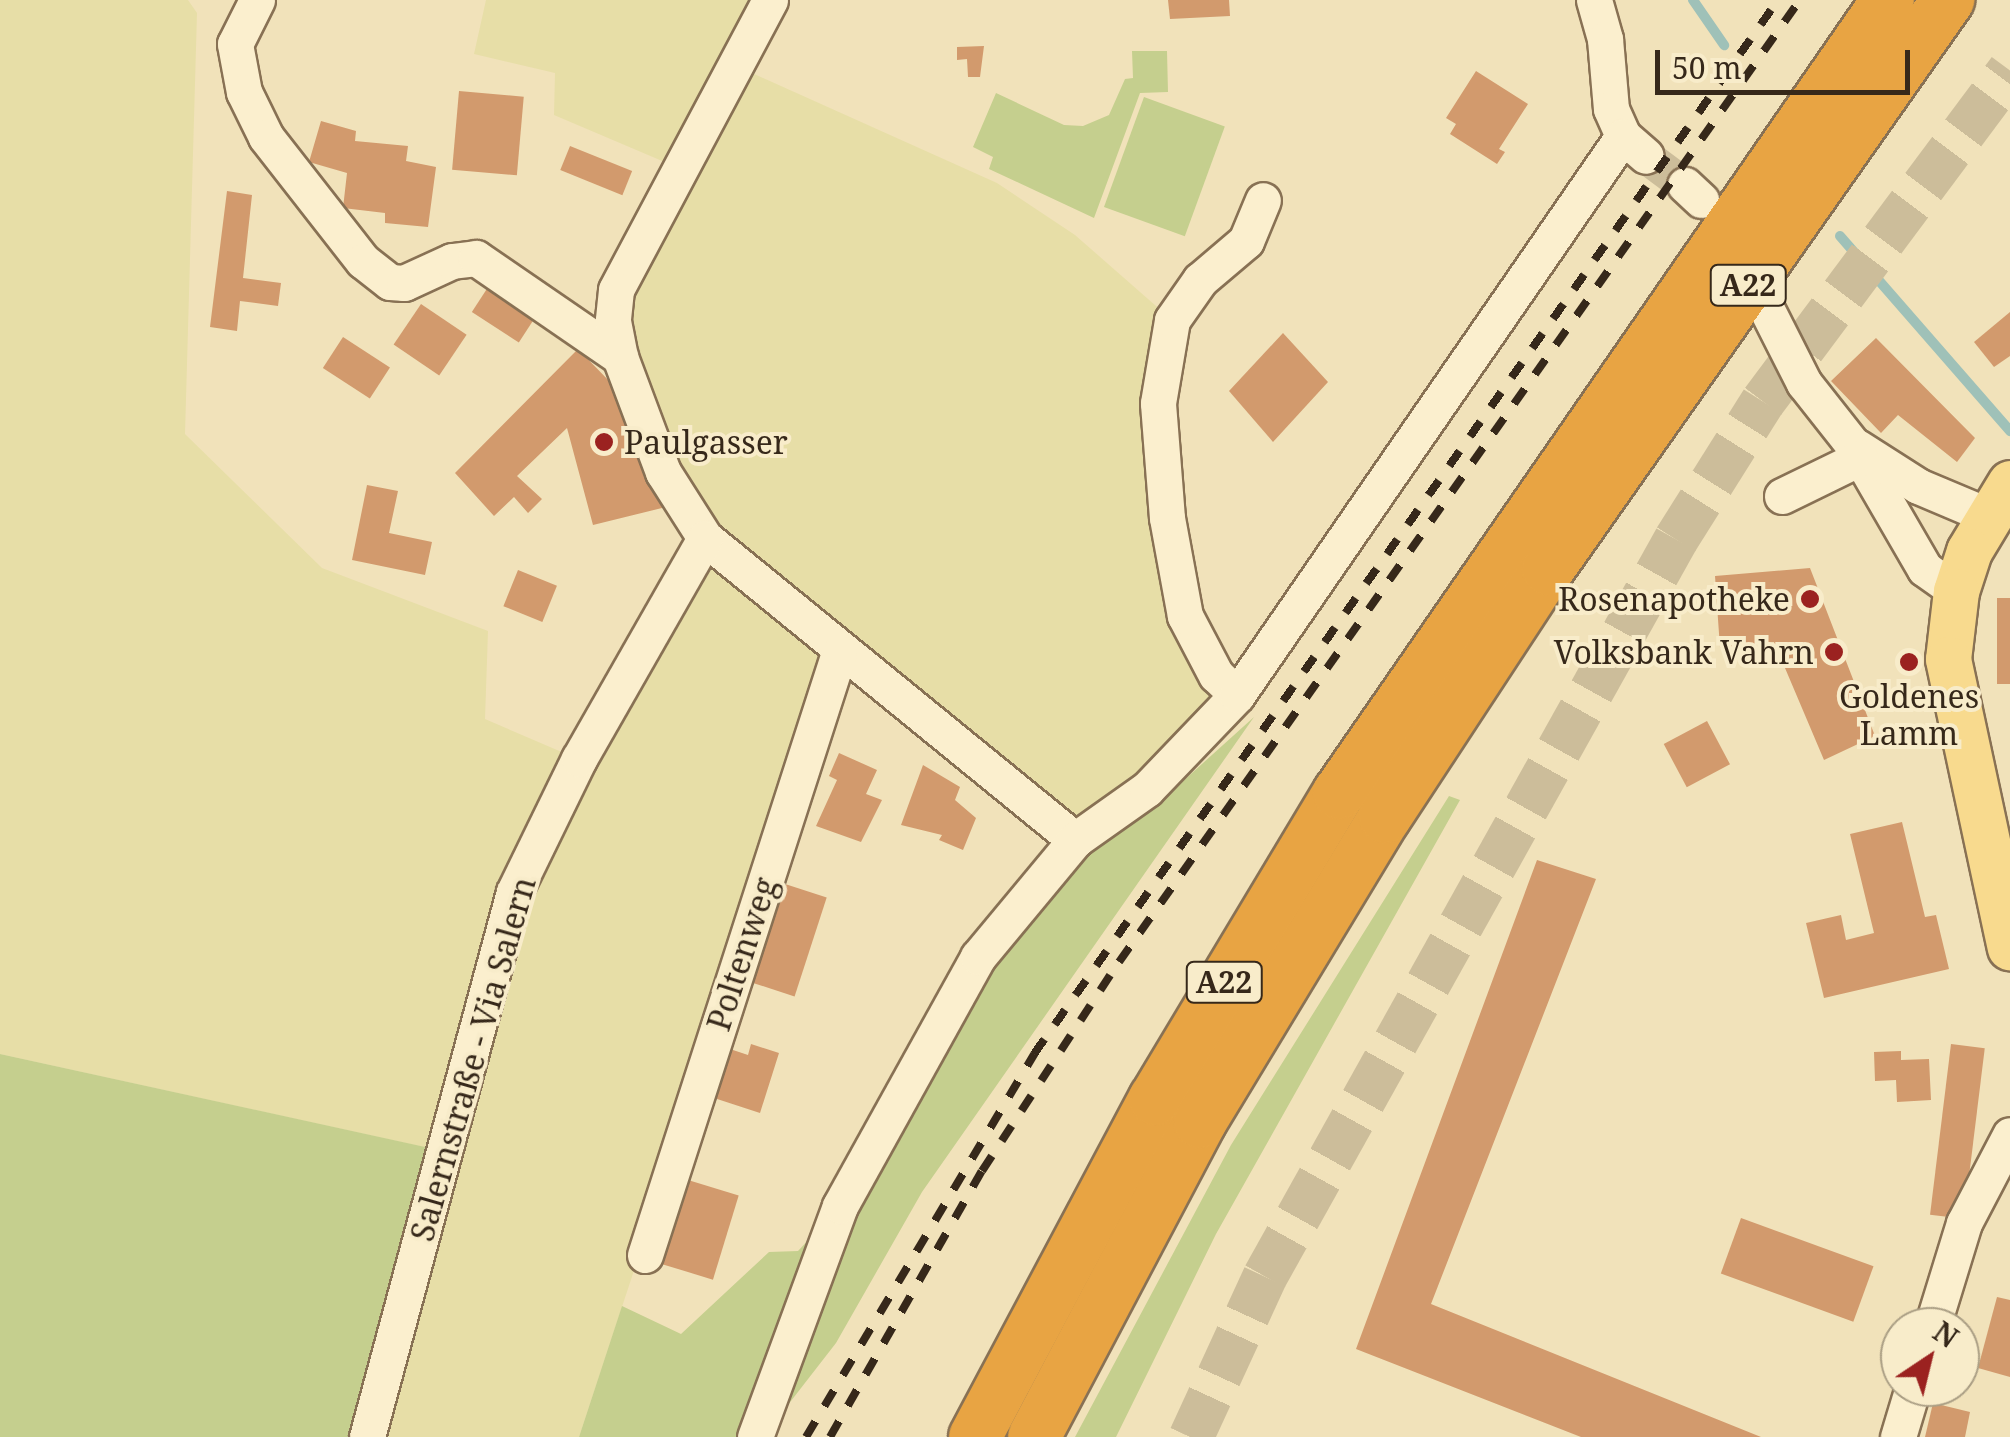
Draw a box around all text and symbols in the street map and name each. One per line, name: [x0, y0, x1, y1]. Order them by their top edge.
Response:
scale bar: [1660, 30, 1915, 92]
text: 50 m: [1672, 47, 1742, 88]
road number: A22: [1708, 260, 1788, 310]
place label: Paulgasser: [624, 423, 788, 461]
marker: Paulgasser: [593, 431, 615, 453]
place label: Rosenapotheke: [1558, 580, 1790, 618]
marker: Rosenapotheke: [1799, 588, 1821, 610]
place label: Volksbank Vahrn: [1554, 633, 1814, 671]
marker: Volksbank Vahrn: [1823, 641, 1845, 663]
marker: Goldenes Lamm: [1898, 651, 1920, 673]
place label: Goldenes Lamm: [1839, 678, 1979, 753]
street label: Salernstraße - Via Salern: [403, 872, 543, 1246]
street label: Poltenweg: [699, 873, 785, 1035]
road number: A22: [1184, 957, 1264, 1007]
north arrow: [1880, 1307, 1980, 1407]
text: N: [1926, 1312, 1966, 1356]

